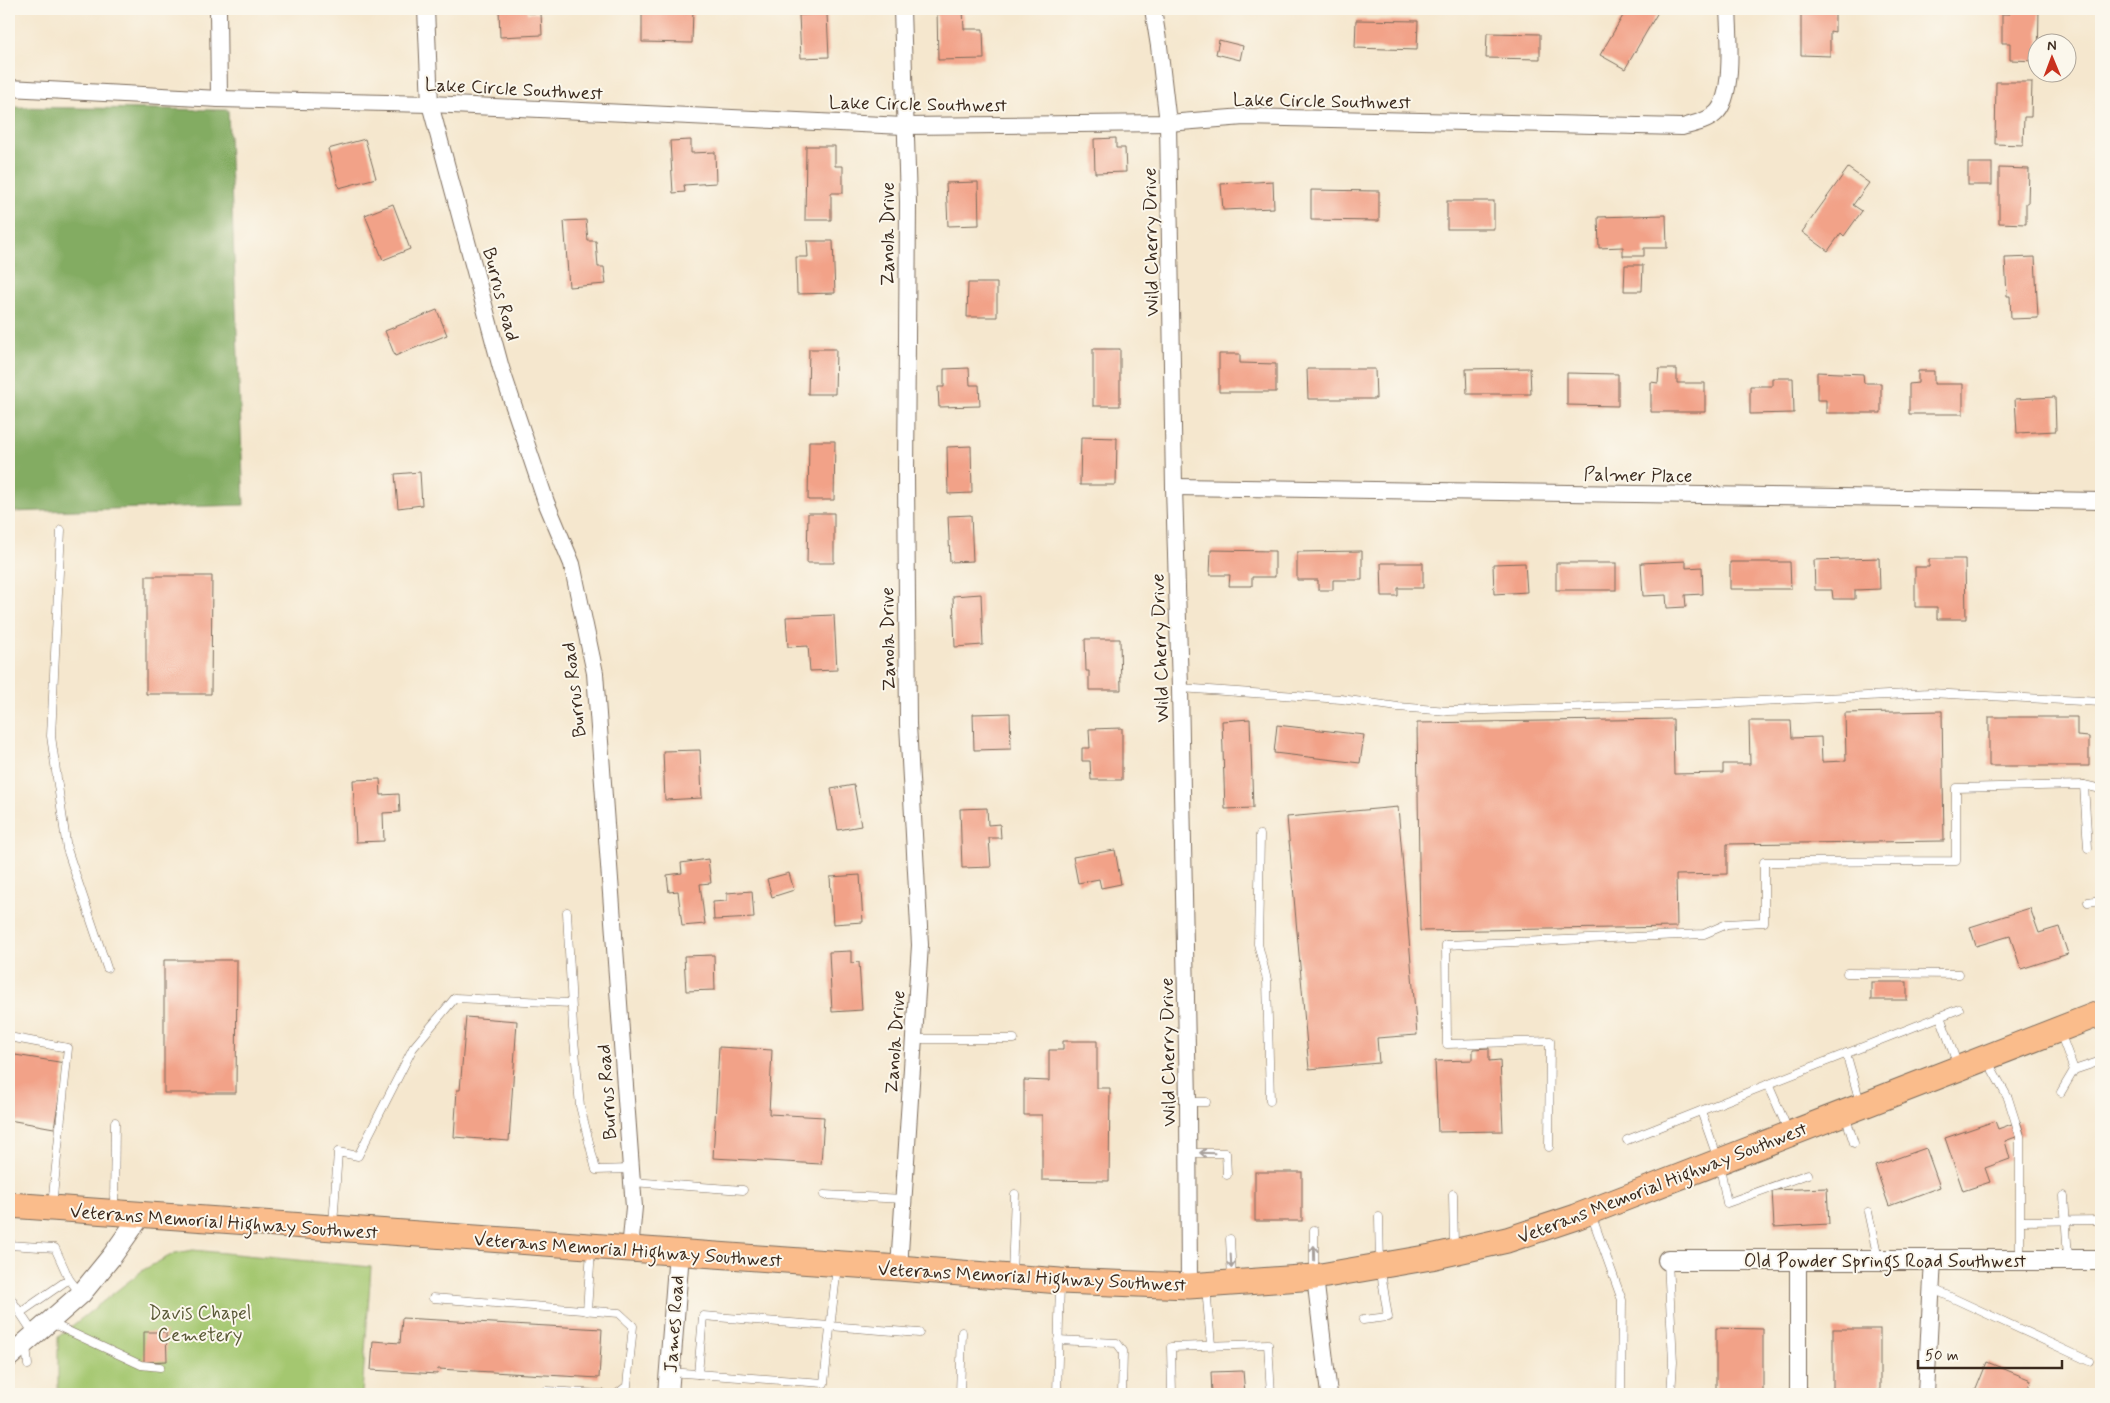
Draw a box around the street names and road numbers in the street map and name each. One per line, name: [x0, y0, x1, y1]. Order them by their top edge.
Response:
street label: Lake Circle Southwest: [424, 72, 604, 107]
street label: Lake Circle Southwest: [1233, 87, 1411, 116]
street label: Lake Circle Southwest: [829, 90, 1007, 119]
street label: Wild Cherry Drive: [1138, 167, 1165, 317]
street label: Zanola Drive: [876, 182, 901, 286]
street label: Burrus Road: [476, 245, 525, 344]
street label: Palmer Place: [1583, 462, 1693, 489]
street label: Wild Cherry Drive: [1145, 573, 1176, 723]
street label: Zanola Drive: [875, 587, 902, 691]
street label: Burrus Road: [556, 641, 593, 739]
street label: Wild Cherry Drive: [1155, 977, 1182, 1127]
street label: Zanola Drive: [879, 989, 912, 1095]
street label: Burrus Road: [592, 1043, 623, 1140]
street label: Veterans Memorial Highway Southwest: [1514, 1116, 1812, 1253]
street label: Veterans Memorial Highway Southwest: [69, 1199, 379, 1249]
street label: Veterans Memorial Highway Southwest: [473, 1227, 783, 1277]
street label: Old Powder Springs Road Southwest: [1744, 1249, 2026, 1277]
street label: Veterans Memorial Highway Southwest: [877, 1257, 1187, 1301]
street label: James Road: [659, 1274, 690, 1374]

